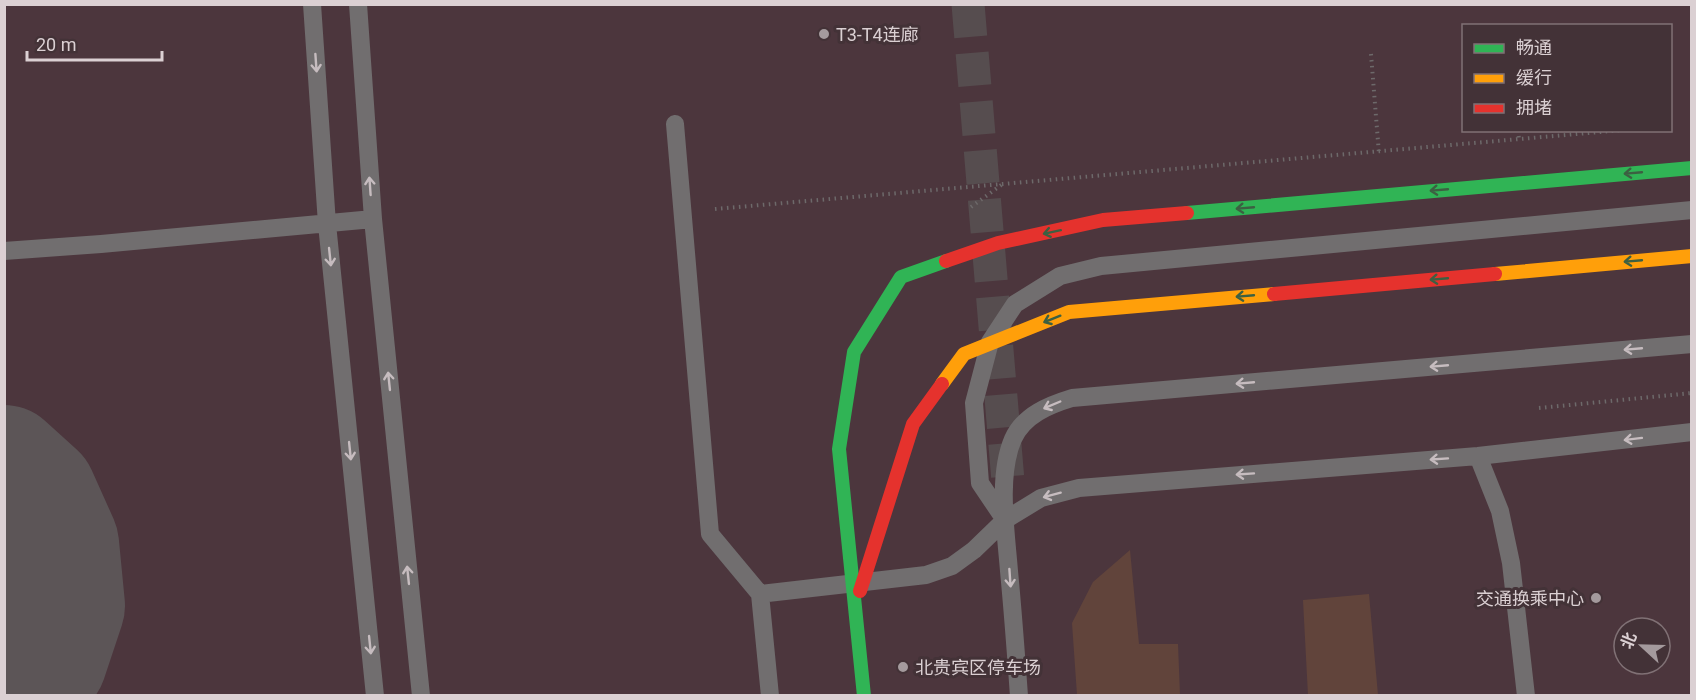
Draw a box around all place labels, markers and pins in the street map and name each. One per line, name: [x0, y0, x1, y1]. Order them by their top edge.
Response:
place label: T3-T4连廊: [836, 24, 919, 45]
marker: T3-T4连廊: [817, 27, 831, 41]
place label: 交通换乘中心: [1476, 588, 1584, 609]
marker: 交通换乘中心: [1589, 591, 1603, 605]
place label: 北贵宾区停车场: [915, 657, 1041, 678]
marker: 北贵宾区停车场: [896, 660, 910, 674]

